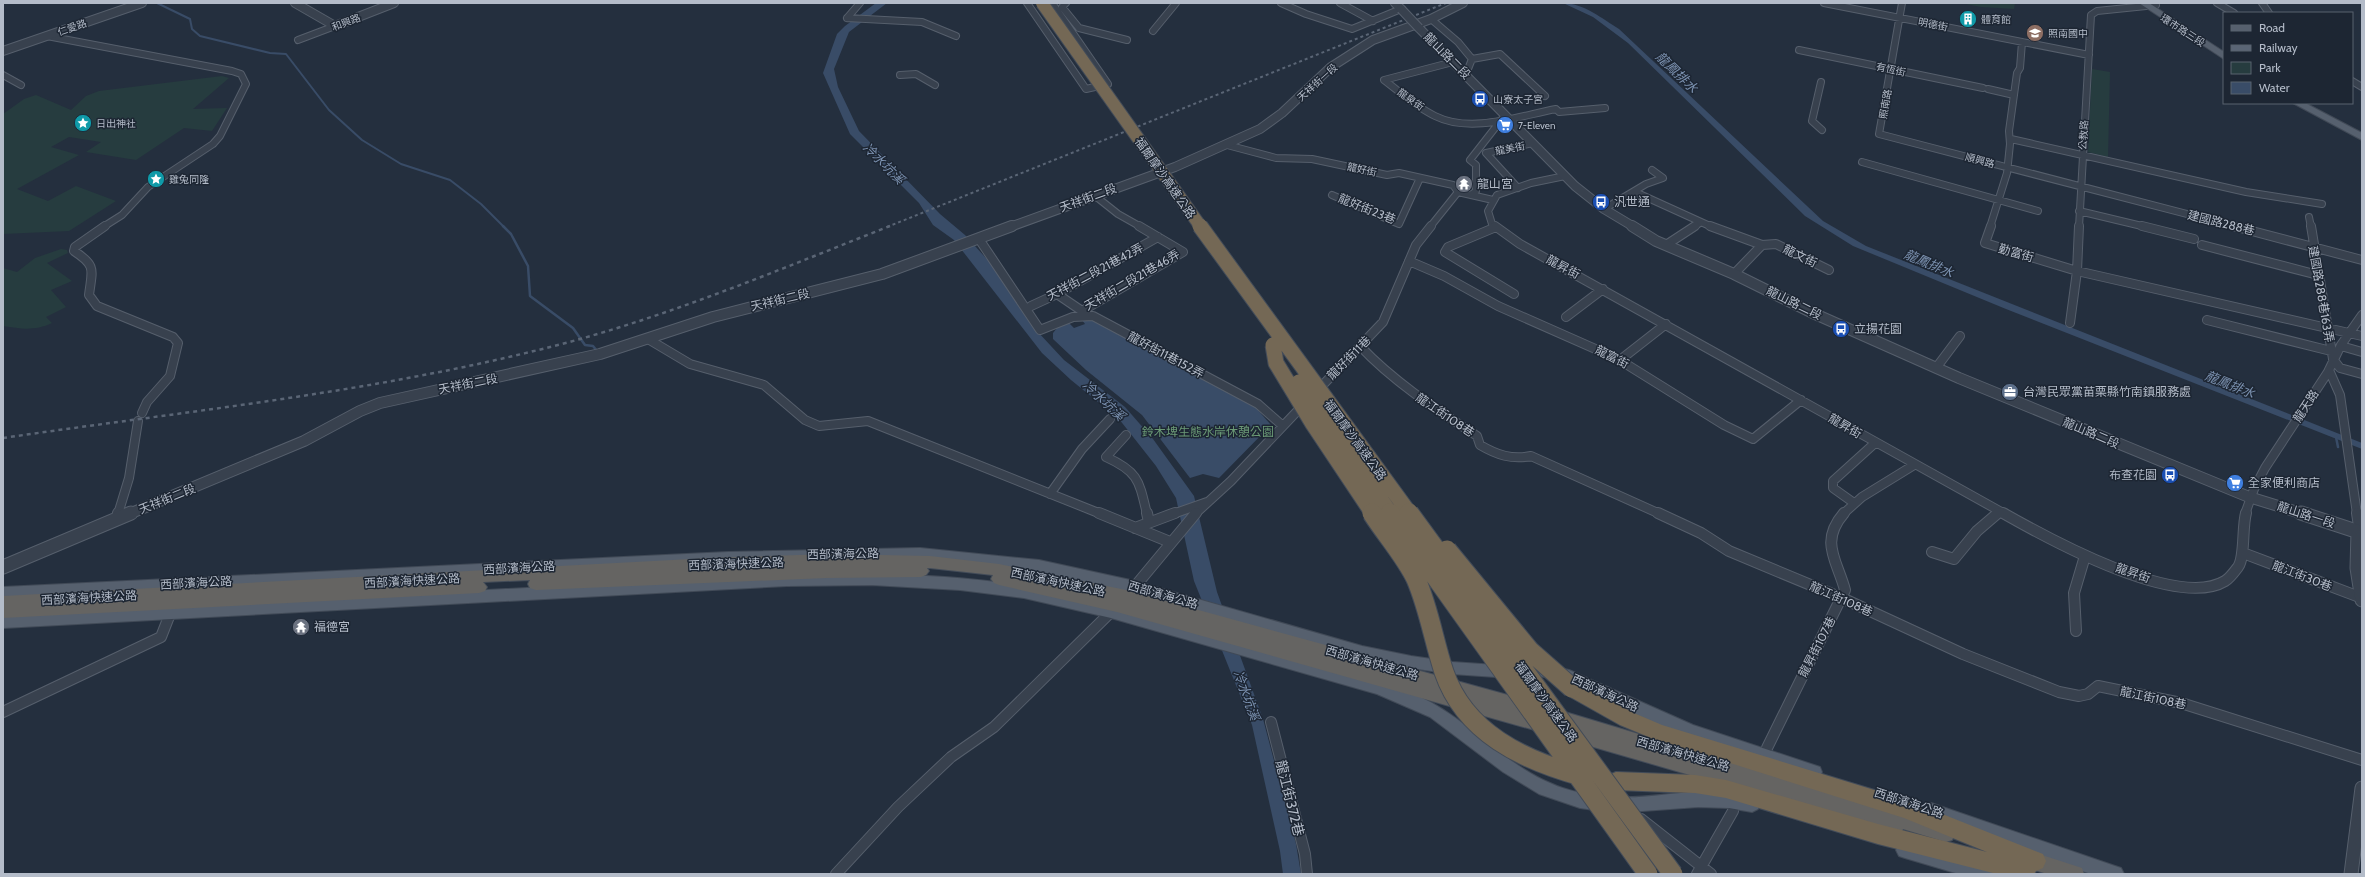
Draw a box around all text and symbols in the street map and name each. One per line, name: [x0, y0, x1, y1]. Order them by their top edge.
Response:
building icon: 體育館: [1958, 9, 1978, 29]
street label: 和興路: [330, 11, 363, 34]
street label: 環市路三段: [2158, 11, 2207, 49]
legend: [2223, 12, 2353, 104]
place label: 體育館: [1981, 13, 2011, 26]
street label: 明德街: [1917, 15, 1949, 34]
street label: 仁愛路: [56, 16, 88, 39]
text: Road: [2259, 20, 2285, 35]
school or university icon: 照南國中: [2025, 23, 2045, 43]
place label: 照南國中: [2048, 27, 2088, 40]
street label: 龍山路二段: [1421, 29, 1474, 82]
text: Railway: [2259, 40, 2297, 55]
water label: 龍鳳排水: [1653, 48, 1702, 97]
street label: 有恆街: [1875, 60, 1907, 79]
text: Park: [2259, 60, 2281, 75]
street label: 天祥街一段: [1294, 61, 1340, 104]
text: Water: [2259, 80, 2290, 95]
street label: 龍泉街: [1395, 85, 1427, 113]
street label: 照南路: [1876, 88, 1894, 120]
bus stop icon: 山寮太子宮: [1470, 89, 1490, 109]
place label: 山寮太子宮: [1493, 93, 1543, 106]
place icon: 日出神社: [73, 113, 93, 133]
supermarket icon: 7-Eleven: [1495, 115, 1515, 135]
place label: 日出神社: [96, 117, 136, 130]
place label: 7-Eleven: [1518, 119, 1556, 132]
street label: 公教路: [2076, 120, 2091, 150]
street label: 福爾摩沙高速公路: [1132, 134, 1199, 221]
water label: 冷水坑溪: [860, 139, 909, 188]
street label: 龍美街: [1494, 139, 1526, 158]
street label: 順興路: [1964, 150, 1996, 171]
street label: 龍好街: [1346, 160, 1378, 179]
place icon: 雞兔同隆: [146, 169, 166, 189]
place label: 雞兔同隆: [169, 173, 209, 186]
temple icon: 龍山宮: [1454, 174, 1474, 194]
place label: 龍山宮: [1477, 176, 1513, 191]
street label: 天祥街二段: [1057, 180, 1119, 215]
street label: 龍好街23巷: [1336, 190, 1398, 227]
bus stop icon: 汎世通: [1591, 192, 1611, 212]
place label: 汎世通: [1614, 194, 1650, 209]
street label: 建國路288巷: [2186, 207, 2256, 238]
street label: 天祥街二段21巷42弄: [1044, 240, 1146, 303]
street label: 勤富街: [1997, 240, 2036, 265]
street label: 龍文街: [1781, 241, 1820, 270]
street label: 建國路288巷163弄: [2306, 244, 2337, 344]
water label: 龍鳳排水: [1902, 245, 1957, 281]
street label: 天祥街二段21巷46弄: [1081, 246, 1182, 313]
street label: 龍昇街: [1544, 251, 1583, 282]
street label: 龍山路二段: [1764, 283, 1824, 322]
street label: 天祥街二段: [749, 285, 811, 314]
bus stop icon: 立揚花園: [1831, 319, 1851, 339]
place label: 立揚花園: [1854, 321, 1902, 336]
street label: 龍好街11巷152弄: [1125, 328, 1207, 381]
street label: 龍好街11巷: [1324, 333, 1374, 383]
street label: 龍富街: [1593, 342, 1632, 371]
water label: 龍鳳排水: [2203, 367, 2258, 402]
street label: 天祥街二段: [437, 370, 499, 397]
water label: 冷水坑溪: [1080, 376, 1130, 425]
office icon: 台灣民眾黨苗栗縣竹南鎮服務處: [2000, 382, 2020, 402]
place label: 台灣民眾黨苗栗縣竹南鎮服務處: [2023, 384, 2191, 399]
street label: 龍天路: [2289, 387, 2322, 425]
street label: 龍江街108巷: [1413, 389, 1477, 440]
street label: 福爾摩沙高速公路: [1321, 396, 1390, 483]
street label: 龍昇街: [1826, 410, 1865, 441]
street label: 龍山路二段: [2061, 414, 2122, 451]
park label: 鈴木埤生態水岸休憩公園: [1142, 424, 1274, 439]
bus stop icon: 布查花園: [2160, 465, 2180, 485]
place label: 布查花園: [2109, 467, 2157, 482]
supermarket icon: 全家便利商店: [2225, 473, 2245, 493]
place label: 全家便利商店: [2248, 475, 2320, 490]
street label: 天祥街二段: [136, 480, 197, 517]
street label: 龍山路一段: [2275, 498, 2337, 531]
street label: 西部濱海公路: [807, 545, 879, 562]
street label: 西部濱海快速公路: [688, 554, 784, 573]
street label: 龍江街30巷: [2270, 557, 2334, 594]
street label: 西部濱海公路: [483, 558, 555, 577]
street label: 龍昇街: [2114, 560, 2153, 585]
street label: 西部濱海快速公路: [1010, 564, 1107, 599]
street label: 西部濱海快速公路: [364, 570, 460, 591]
street label: 西部濱海公路: [160, 573, 232, 592]
street label: 西部濱海公路: [1126, 577, 1200, 612]
street label: 龍江街108巷: [1807, 578, 1875, 619]
street label: 西部濱海快速公路: [41, 587, 137, 608]
street label: 龍昇街107巷: [1795, 614, 1838, 680]
temple icon: 福德宮: [291, 617, 311, 637]
place label: 福德宮: [314, 619, 350, 634]
street label: 西部濱海快速公路: [1324, 642, 1420, 683]
street label: 福爾摩沙高速公路: [1512, 658, 1581, 745]
water label: 冷水坑溪: [1231, 668, 1264, 724]
street label: 西部濱海公路: [1569, 671, 1641, 715]
street label: 龍江街108巷: [2119, 683, 2188, 712]
street label: 西部濱海快速公路: [1635, 733, 1731, 774]
street label: 龍江街372巷: [1272, 758, 1308, 838]
street label: 西部濱海公路: [1873, 784, 1946, 821]

